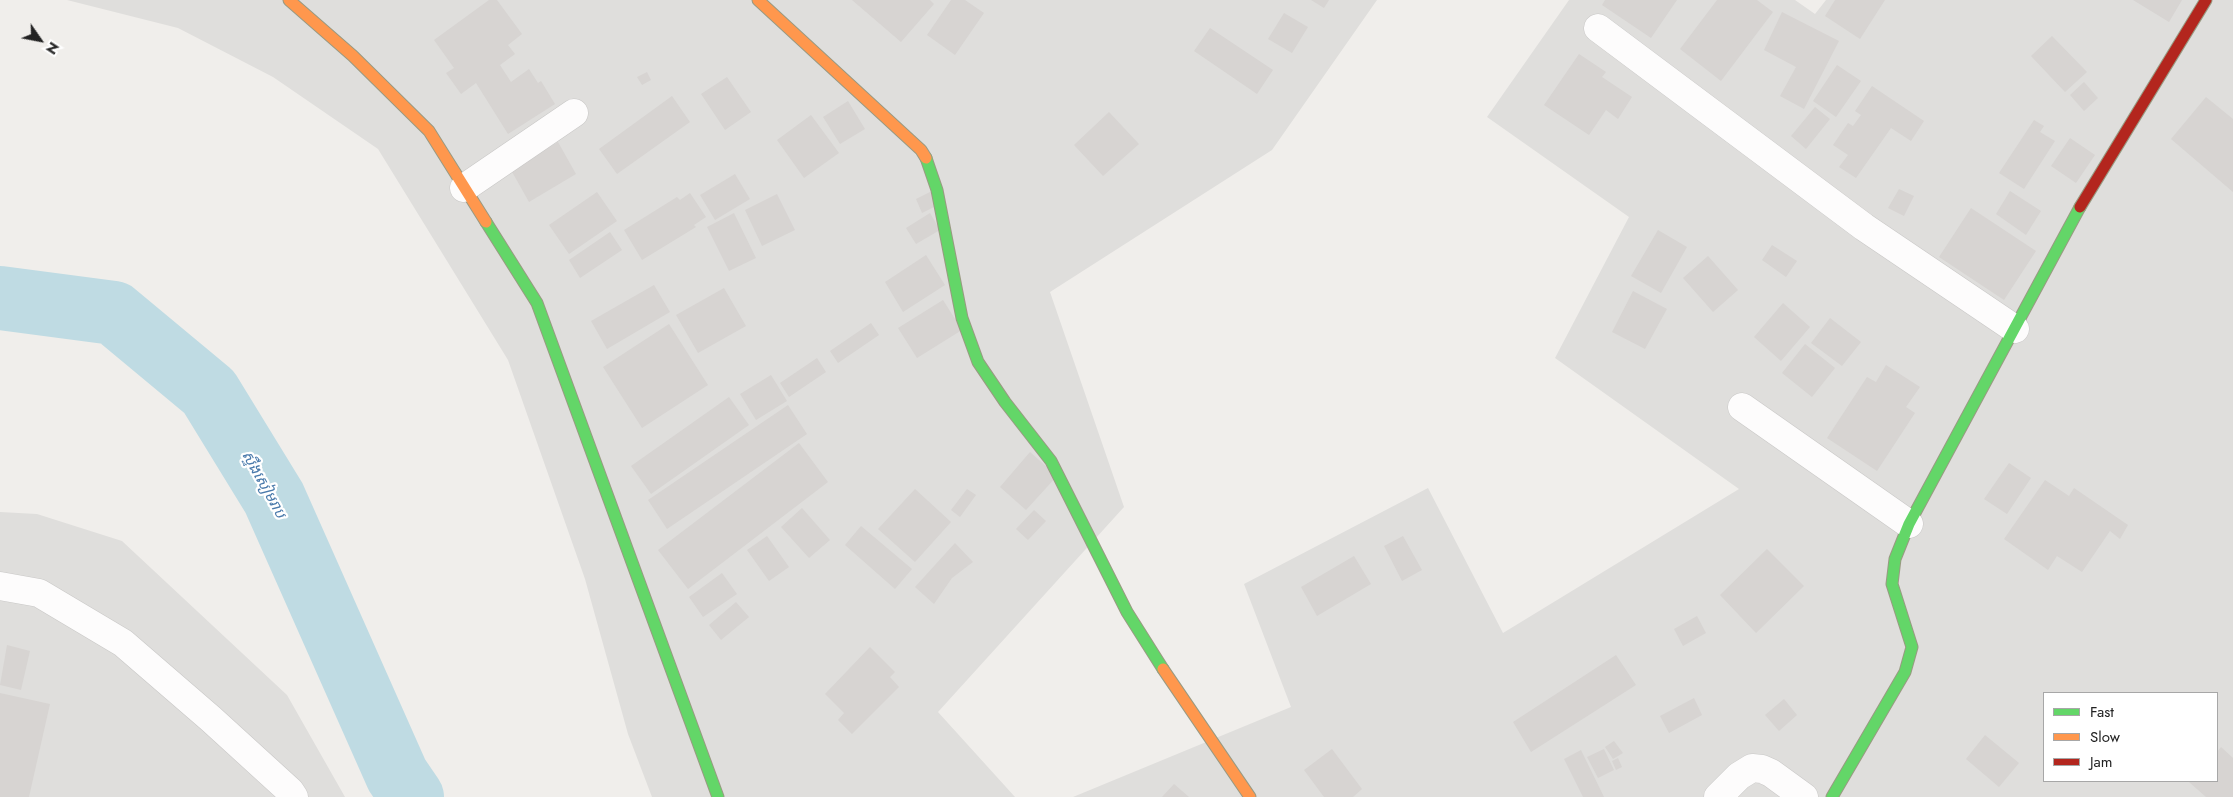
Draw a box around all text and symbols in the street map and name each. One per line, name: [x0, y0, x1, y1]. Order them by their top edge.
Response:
north arrow: [15, 15, 65, 65]
text: N: [41, 38, 64, 58]
water label: ស្ទឹងសៀមរាប: [237, 448, 289, 522]
legend: [2043, 692, 2218, 782]
text: Fast: [2090, 701, 2114, 723]
text: Slow: [2090, 726, 2120, 748]
text: Jam: [2090, 751, 2113, 773]

